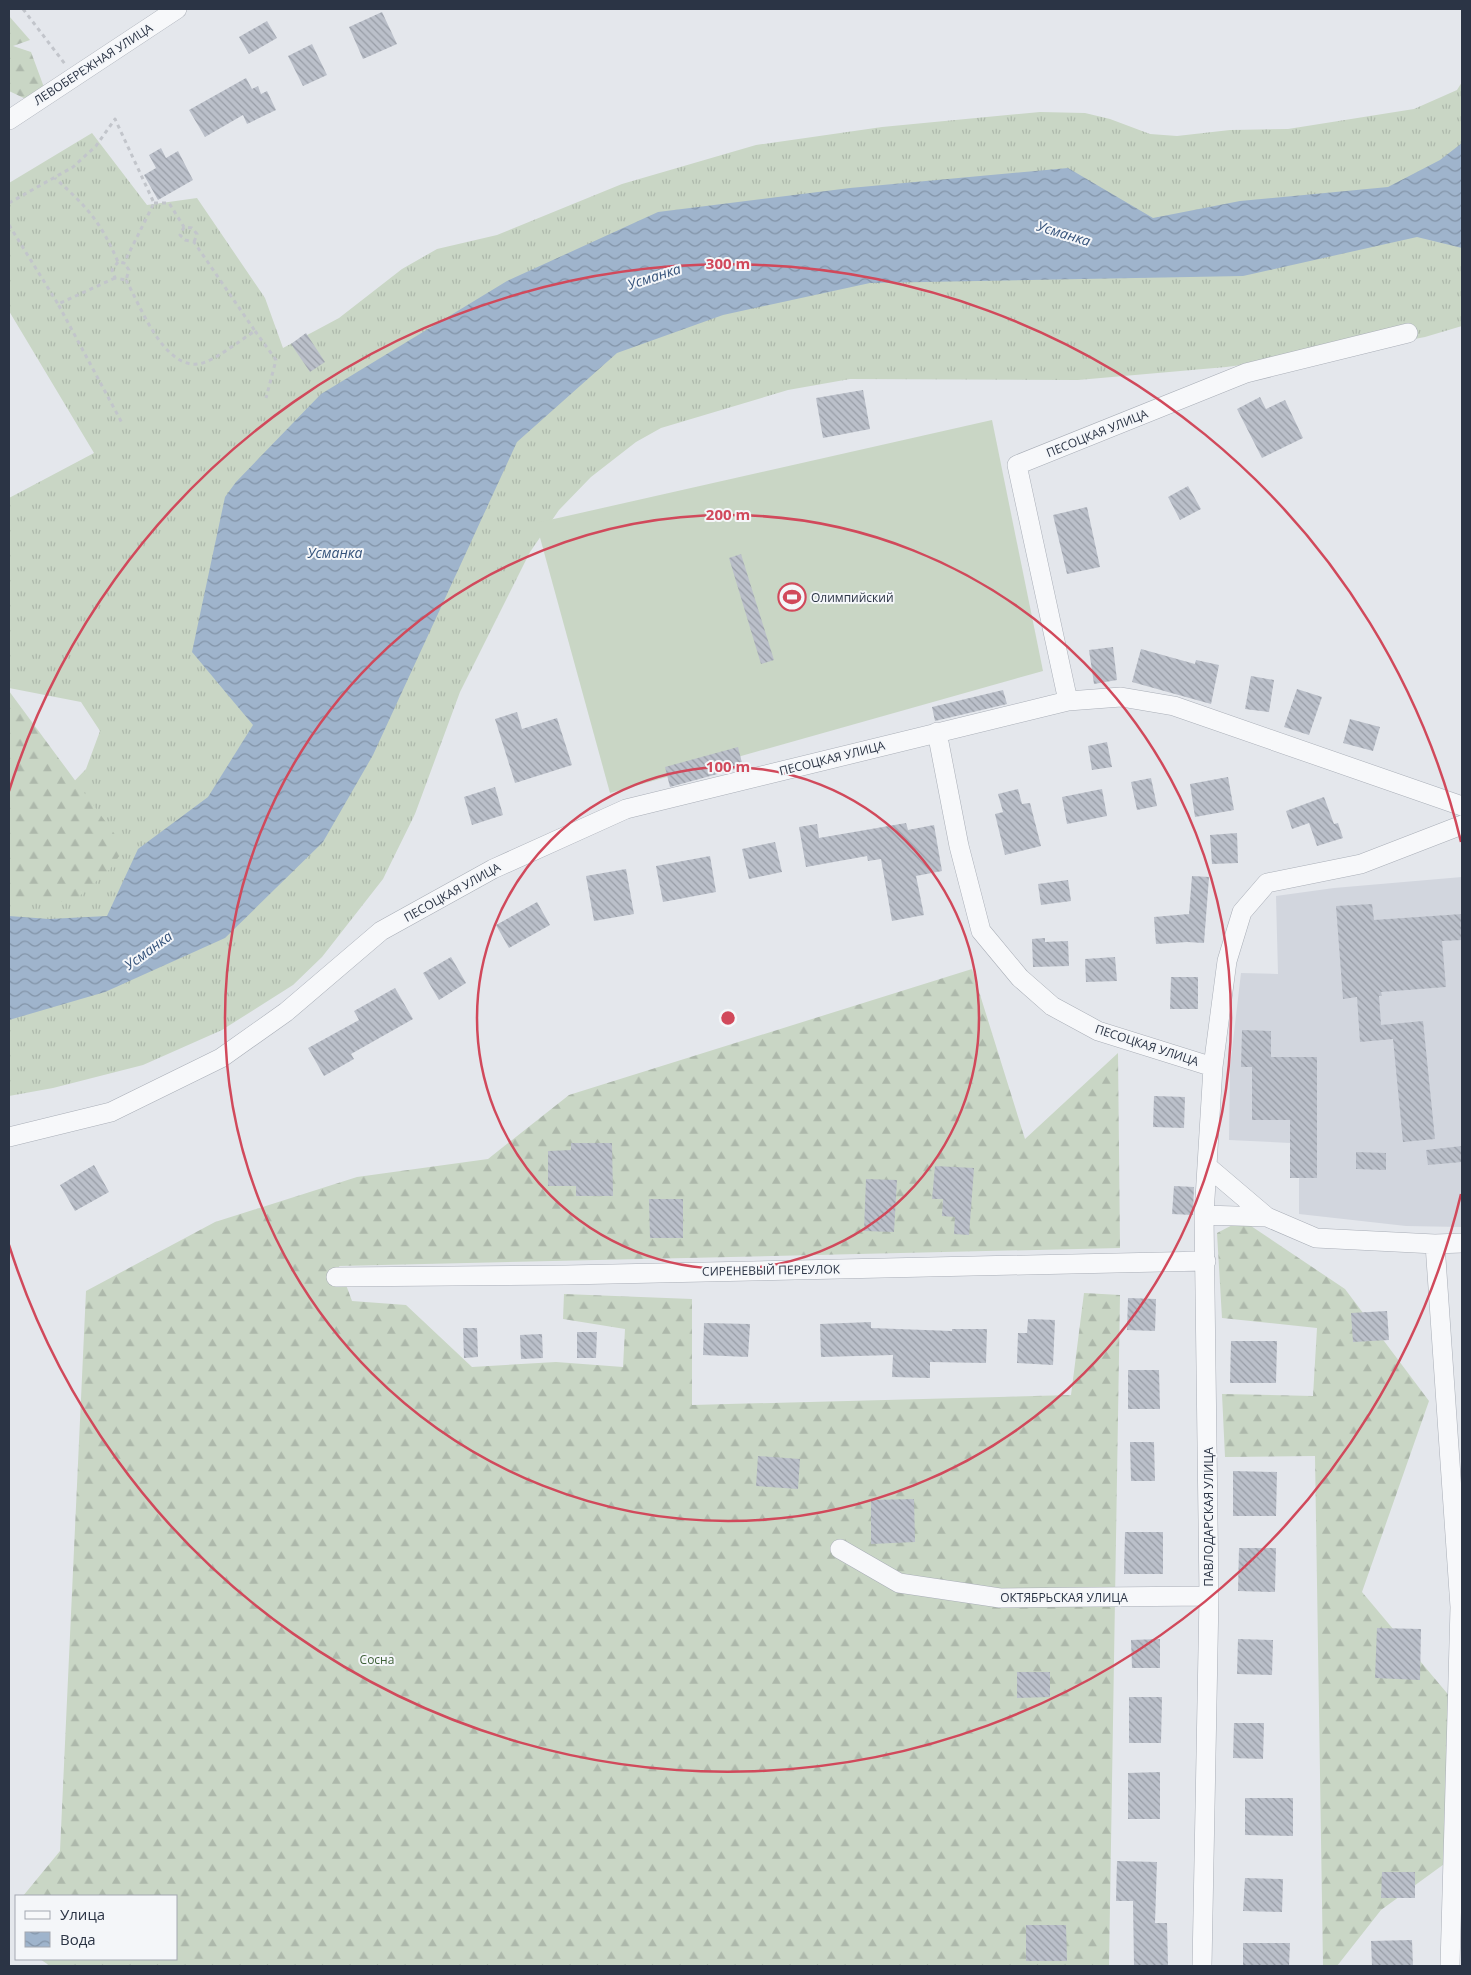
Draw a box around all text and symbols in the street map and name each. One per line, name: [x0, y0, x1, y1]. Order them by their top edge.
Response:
street label: ЛЕВОБЕРЕЖНАЯ УЛИЦА: [30, 19, 156, 109]
water label: Усманка: [1034, 216, 1093, 250]
text: 300 m: [706, 253, 750, 273]
water label: Усманка: [624, 258, 683, 294]
street label: ПЕСОЦКАЯ УЛИЦА: [1044, 405, 1151, 461]
text: 200 m: [706, 504, 750, 524]
water label: Усманка: [307, 543, 363, 562]
sports icon: Олимпийский: [777, 582, 807, 612]
place label: Олимпийский: [811, 589, 894, 606]
street label: ПЕСОЦКАЯ УЛИЦА: [777, 737, 887, 779]
text: 100 m: [706, 756, 750, 776]
street label: ПЕСОЦКАЯ УЛИЦА: [401, 858, 504, 926]
water label: Усманка: [119, 926, 176, 974]
centre of rings: [719, 1009, 737, 1027]
street label: ПЕСОЦКАЯ УЛИЦА: [1093, 1020, 1201, 1070]
street label: СИРЕНЕВЫЙ ПЕРЕУЛОК: [702, 1260, 841, 1280]
street label: ПАВЛОДАРСКАЯ УЛИЦА: [1200, 1447, 1217, 1587]
street label: ОКТЯБРЬСКАЯ УЛИЦА: [1000, 1589, 1128, 1606]
park label: Сосна: [360, 1651, 394, 1668]
legend: [15, 1895, 178, 1960]
text: Улица: [60, 1904, 105, 1924]
text: Вода: [60, 1929, 96, 1949]

